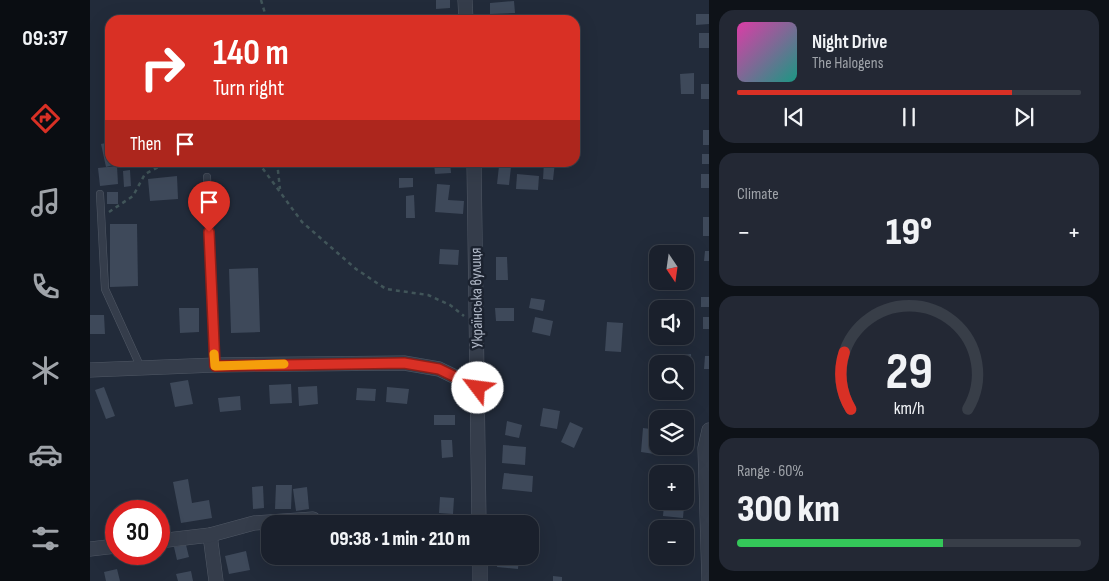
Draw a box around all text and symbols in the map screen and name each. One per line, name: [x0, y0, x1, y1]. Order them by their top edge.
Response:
text: 09:37: [22, 25, 68, 52]
text: Night Drive: [812, 31, 887, 54]
text: 140 m: [213, 32, 289, 75]
icon: right: [130, 35, 195, 100]
text: The Halogens: [812, 54, 883, 73]
text: Turn right: [213, 75, 284, 102]
icon: directions: [28, 101, 63, 136]
icon: previous: [780, 103, 808, 131]
icon: pause: [895, 103, 923, 131]
icon: next: [1010, 103, 1038, 131]
icon: arrive: [171, 130, 199, 158]
text: Then: [130, 133, 161, 156]
pin: [188, 181, 230, 232]
icon: music: [28, 185, 63, 220]
text: Climate: [737, 185, 779, 204]
icon: arrive: [195, 188, 223, 216]
text: 19°: [886, 210, 932, 255]
text: −: [737, 216, 751, 249]
text: +: [1067, 216, 1081, 249]
north arrow: [649, 245, 694, 290]
map controls: [649, 245, 694, 565]
street label: Українська вулиця: [467, 247, 487, 349]
icon: phone: [28, 269, 63, 304]
button: sound: [649, 300, 694, 345]
text: 29: [885, 341, 933, 404]
icon: climate: [28, 353, 63, 388]
button: search: [649, 355, 694, 400]
position arrow: [451, 361, 503, 413]
text: km/h: [894, 398, 924, 419]
button: layers: [649, 410, 694, 455]
icon: car: [28, 437, 63, 472]
text: Range · 60%: [737, 462, 804, 481]
button: +: [649, 465, 694, 510]
text: 300 km: [737, 487, 840, 532]
speed limit sign: 30: [105, 500, 170, 565]
button: −: [649, 520, 694, 565]
icon: filters: [28, 521, 63, 556]
text: 09:38 · 1 min · 210 m: [330, 528, 470, 551]

